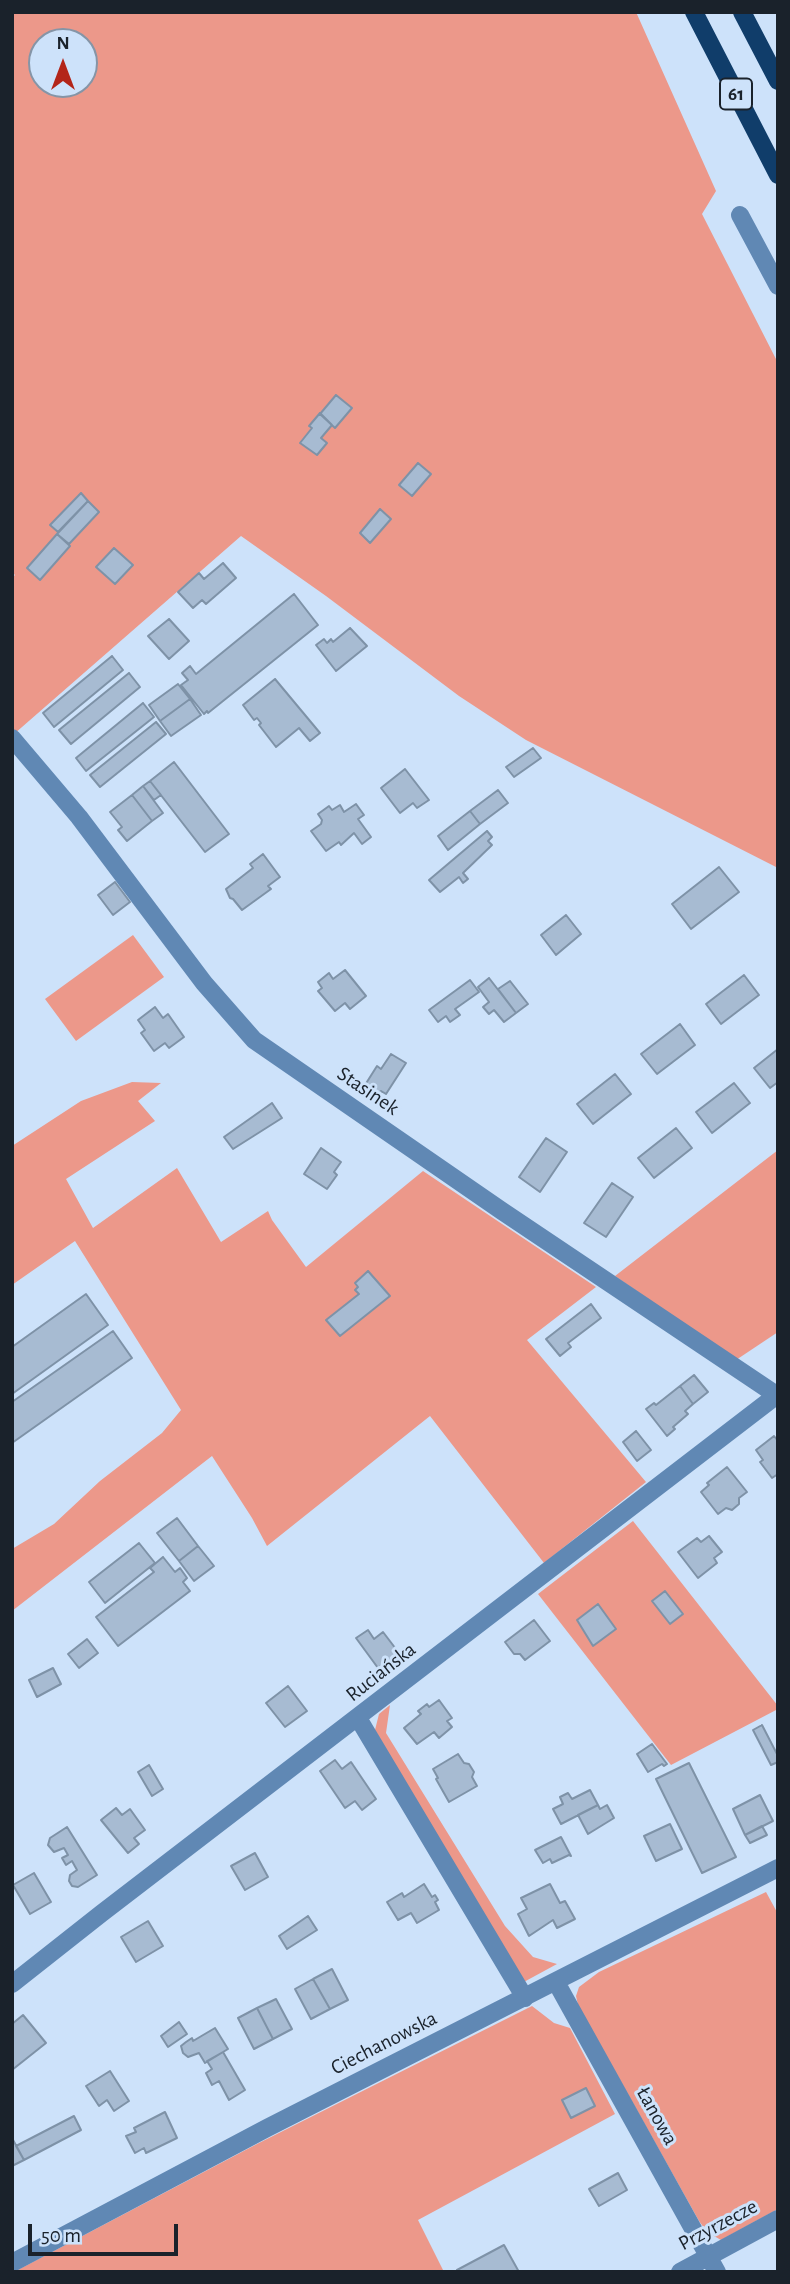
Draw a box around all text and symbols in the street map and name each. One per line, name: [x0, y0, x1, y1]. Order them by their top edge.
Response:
north arrow: [28, 28, 98, 98]
text: N: [56, 34, 70, 53]
road number: 61: [720, 78, 752, 110]
street label: Stasinek: [332, 1061, 404, 1121]
street label: Ruciańska: [341, 1637, 421, 1707]
street label: Ciechanowska: [327, 2005, 441, 2081]
street label: Łanowa: [631, 2082, 683, 2150]
street label: Przyrzecze: [674, 2194, 762, 2256]
scale bar: [32, 2210, 182, 2254]
text: 50 m: [41, 2225, 81, 2246]

